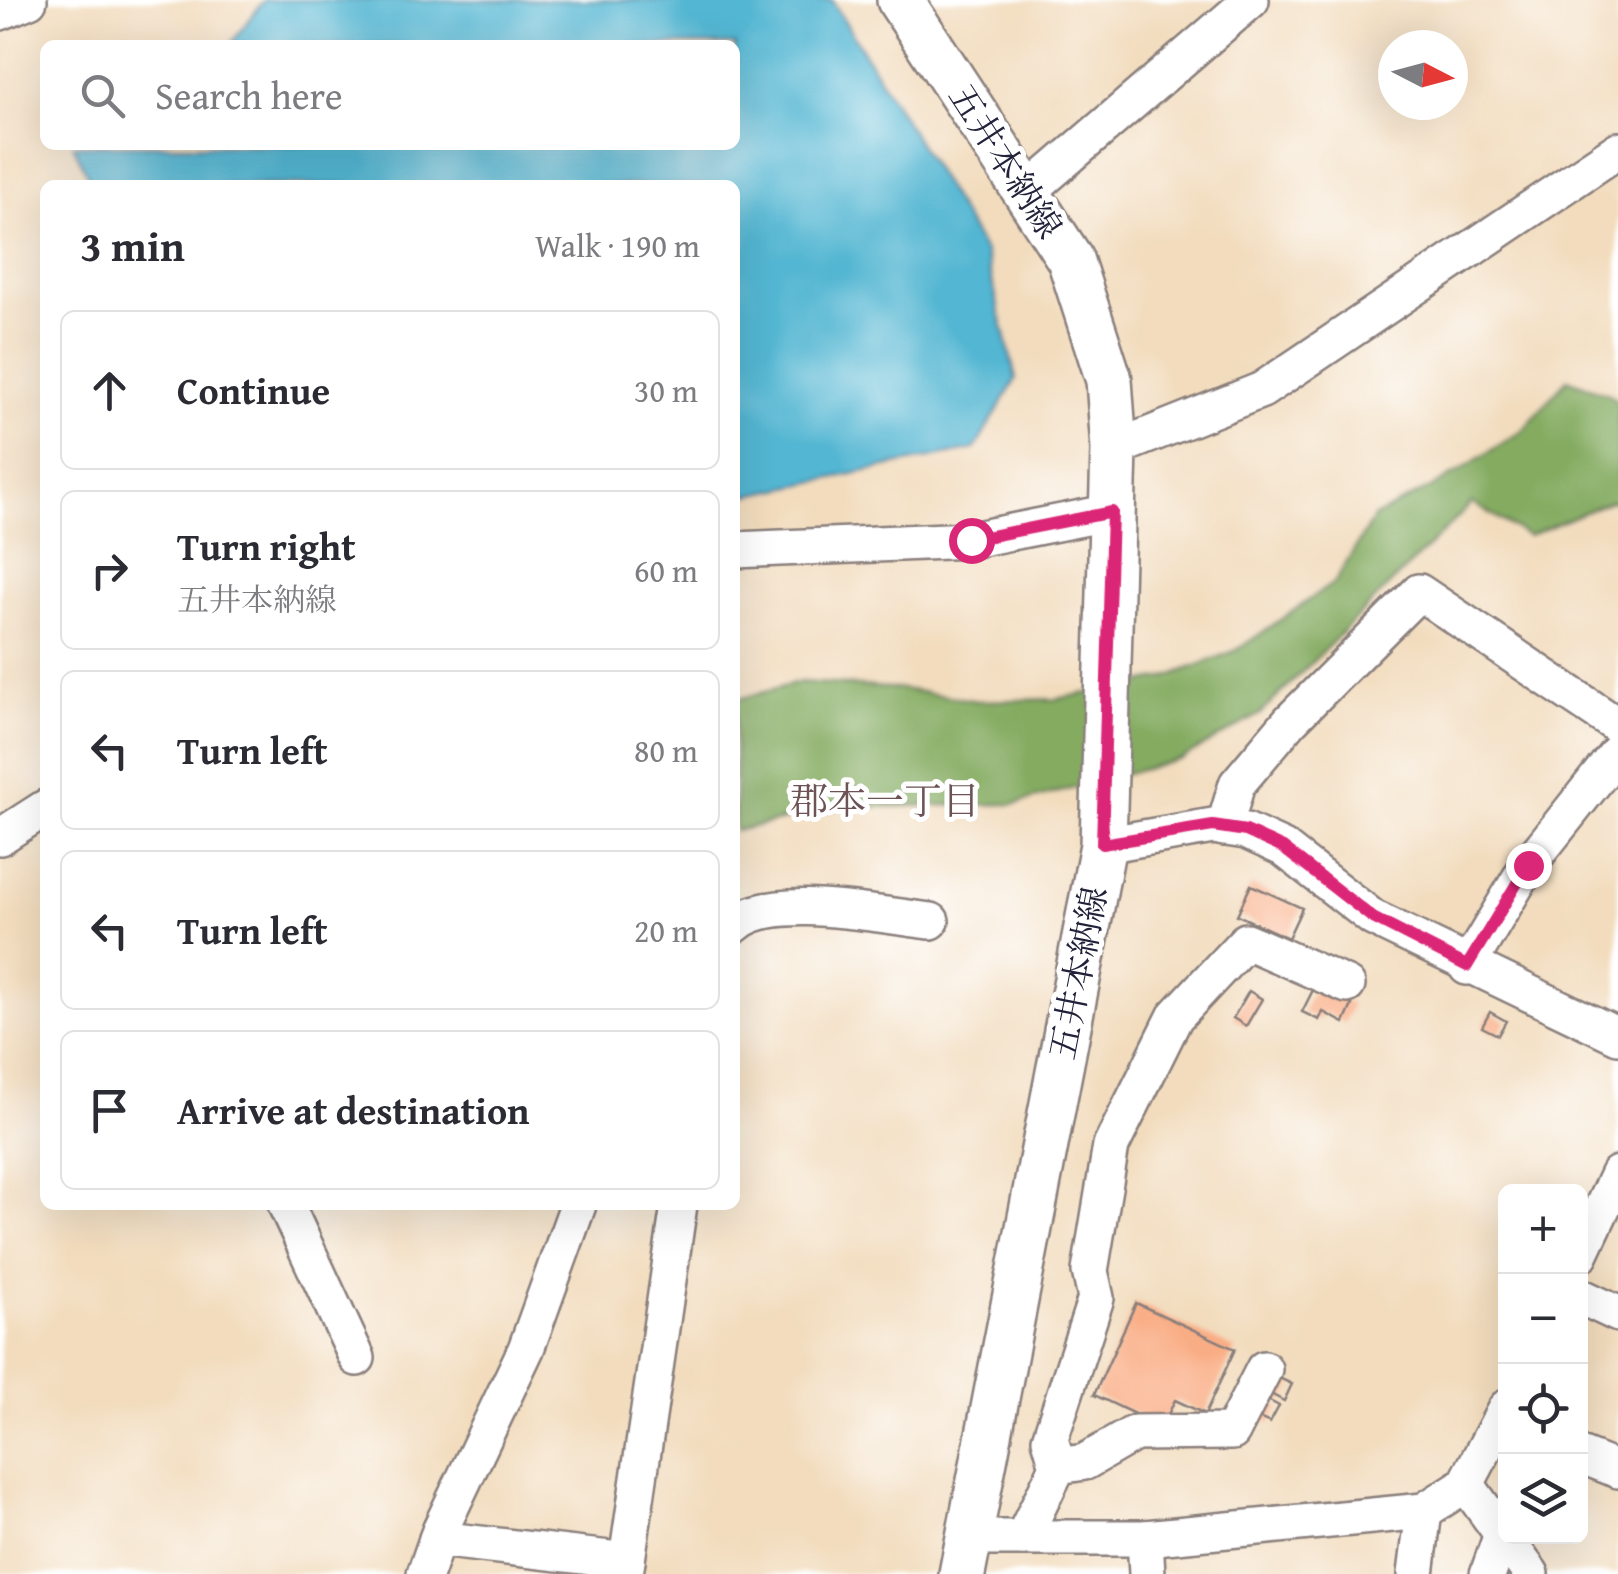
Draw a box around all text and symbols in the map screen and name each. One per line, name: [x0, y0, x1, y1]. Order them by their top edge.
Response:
north arrow: [1378, 30, 1468, 120]
search box: [40, 40, 740, 150]
text: Search here: [155, 67, 343, 123]
icon: search: [75, 68, 130, 123]
street label: 五井本納線: [937, 74, 1075, 248]
text: 3 min: [80, 215, 185, 276]
text: Walk · 190 m: [535, 222, 700, 269]
text: Continue: [177, 362, 330, 418]
icon: ahead: [82, 363, 137, 418]
text: 30 m: [634, 367, 698, 414]
text: Turn right: [177, 518, 356, 574]
route start: [949, 518, 995, 564]
icon: right: [82, 543, 137, 598]
text: 60 m: [634, 547, 698, 594]
text: 五井本納線: [177, 576, 337, 623]
text: Turn left: [177, 722, 328, 778]
icon: left: [82, 723, 137, 778]
text: 80 m: [634, 727, 698, 774]
district label: 郡本一丁目: [790, 772, 980, 828]
route end: [1506, 843, 1552, 889]
street label: 五井本納線: [1036, 882, 1120, 1064]
text: Turn left: [177, 902, 328, 958]
icon: left: [82, 903, 137, 958]
text: 20 m: [634, 907, 698, 954]
text: Arrive at destination: [177, 1082, 530, 1138]
icon: arrive: [82, 1083, 137, 1138]
map controls: [1498, 1184, 1588, 1544]
button: +: [1498, 1184, 1588, 1274]
button: −: [1498, 1274, 1588, 1364]
button: locate: [1498, 1364, 1588, 1454]
button: layers: [1498, 1454, 1588, 1544]

